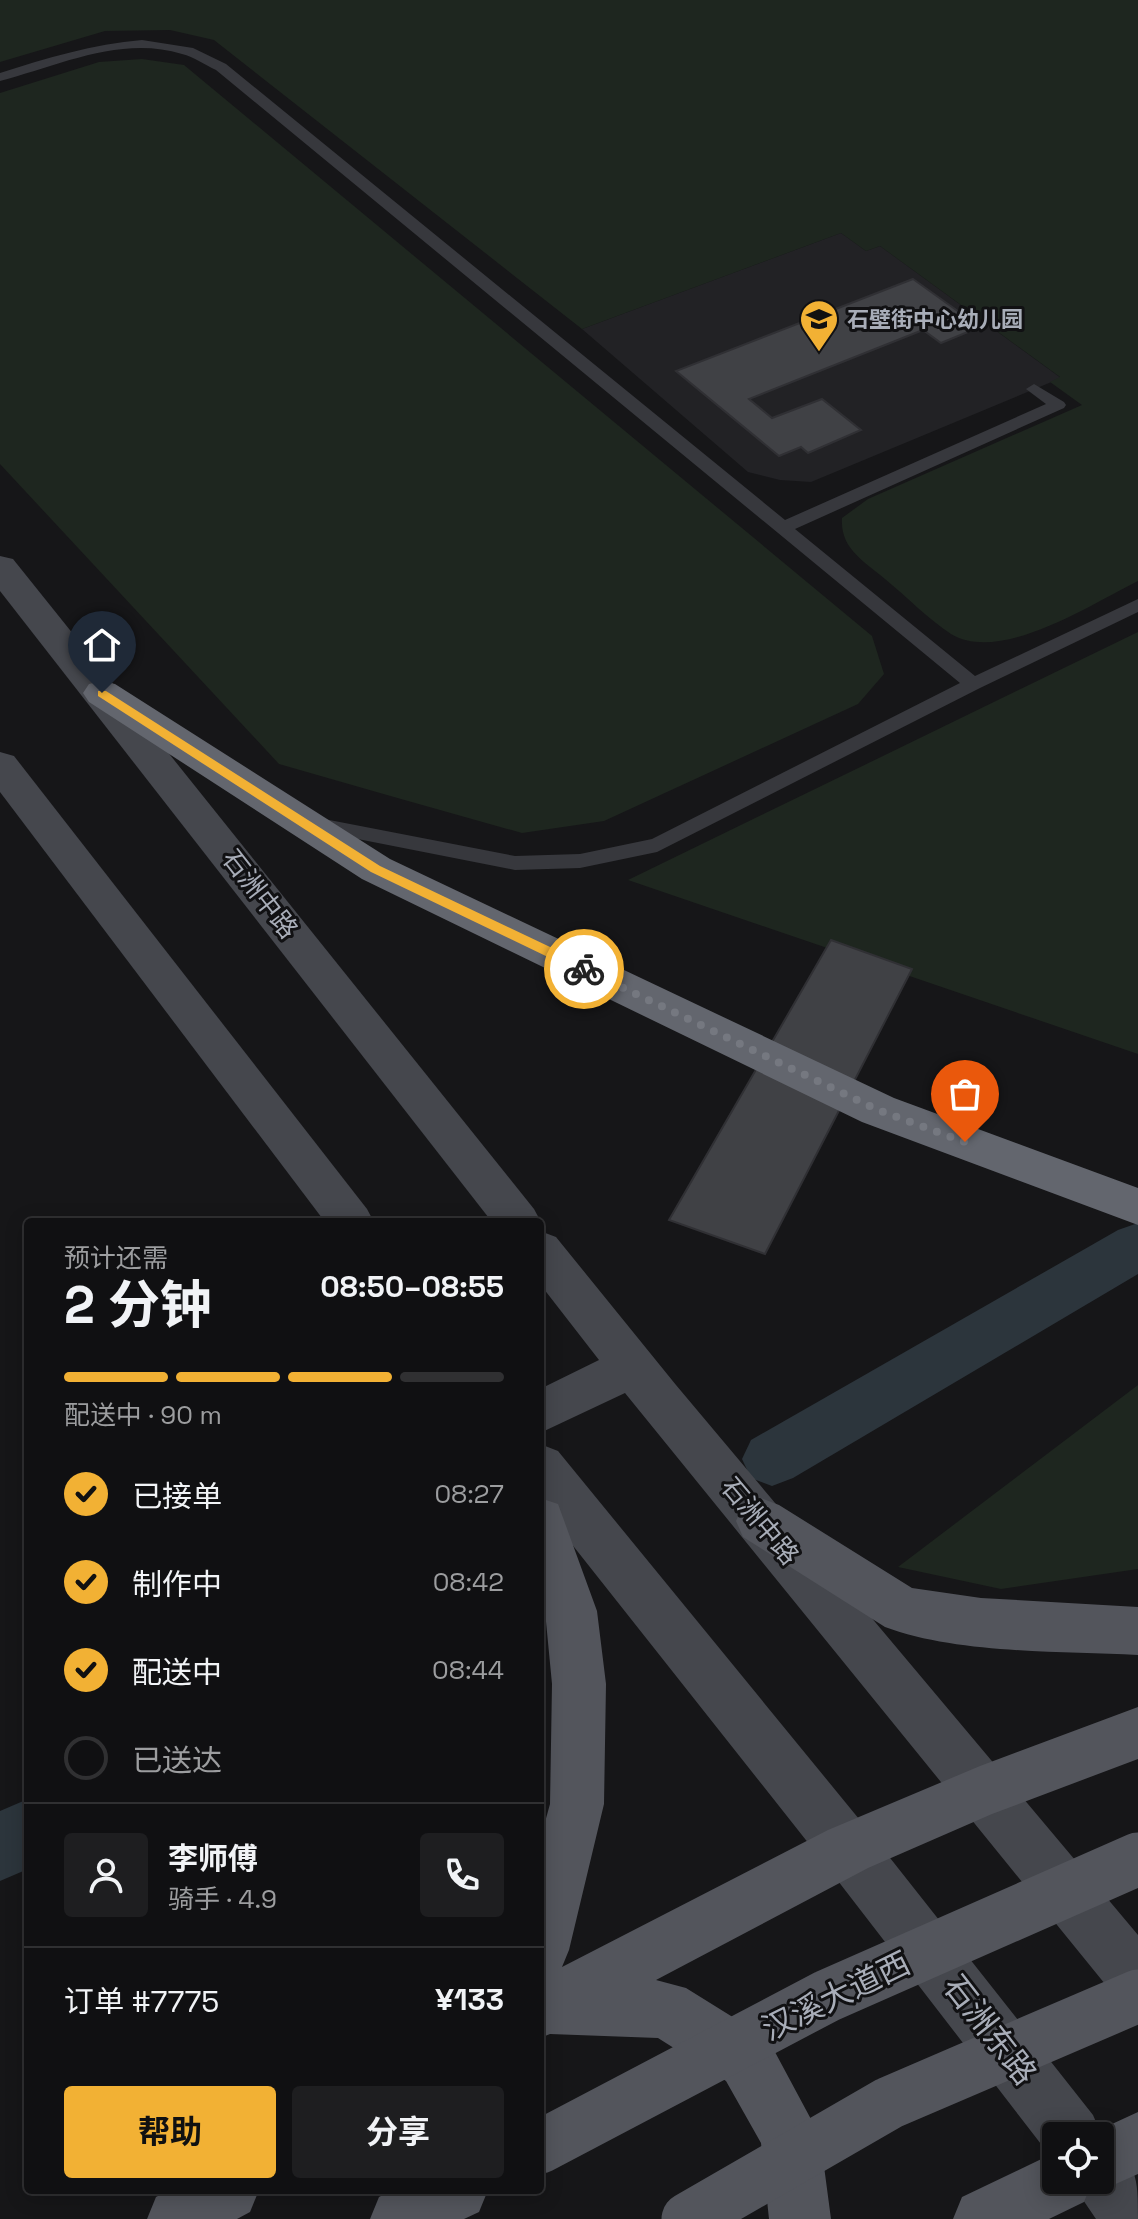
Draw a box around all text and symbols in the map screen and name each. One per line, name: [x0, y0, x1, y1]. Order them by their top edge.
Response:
school or university icon: 石壁街中心幼儿园: [798, 298, 840, 353]
place label: 石壁街中心幼儿园: [847, 305, 1023, 333]
pin: [68, 611, 136, 693]
icon: home: [80, 623, 124, 667]
street label: 石洲中路: [215, 843, 305, 945]
courier: [544, 929, 624, 1009]
icon: bike: [562, 947, 606, 991]
pin: [931, 1060, 999, 1142]
icon: bag: [943, 1072, 987, 1116]
text: 预计还需: [64, 1241, 168, 1275]
text: 08:50–08:55: [320, 1267, 504, 1306]
text: 2 分钟: [64, 1272, 212, 1338]
text: 配送中 · 90 m: [64, 1398, 222, 1432]
street label: 石洲中路: [714, 1470, 806, 1572]
icon: check: [64, 1472, 108, 1516]
text: 已接单: [132, 1477, 222, 1516]
text: 08:27: [434, 1477, 504, 1511]
icon: check: [64, 1560, 108, 1604]
text: 制作中: [132, 1565, 222, 1604]
text: 08:42: [433, 1565, 504, 1599]
icon: check: [64, 1648, 108, 1692]
text: 配送中: [132, 1653, 222, 1692]
text: 08:44: [432, 1653, 504, 1687]
text: 已送达: [132, 1741, 222, 1780]
button: person: [64, 1833, 148, 1917]
button: phone: [420, 1833, 504, 1917]
text: 李师傅: [168, 1839, 258, 1878]
text: 骑手 · 4.9: [168, 1882, 277, 1916]
street label: 汉溪大道西: [755, 1943, 917, 2049]
street label: 石洲东路: [935, 1967, 1045, 2093]
text: ¥133: [435, 1980, 504, 2019]
text: 订单 #7775: [64, 1982, 219, 2021]
button: 帮助: [64, 2086, 276, 2178]
button: 分享: [292, 2086, 504, 2178]
map controls: [1042, 2122, 1114, 2194]
button: locate: [1042, 2122, 1114, 2194]

